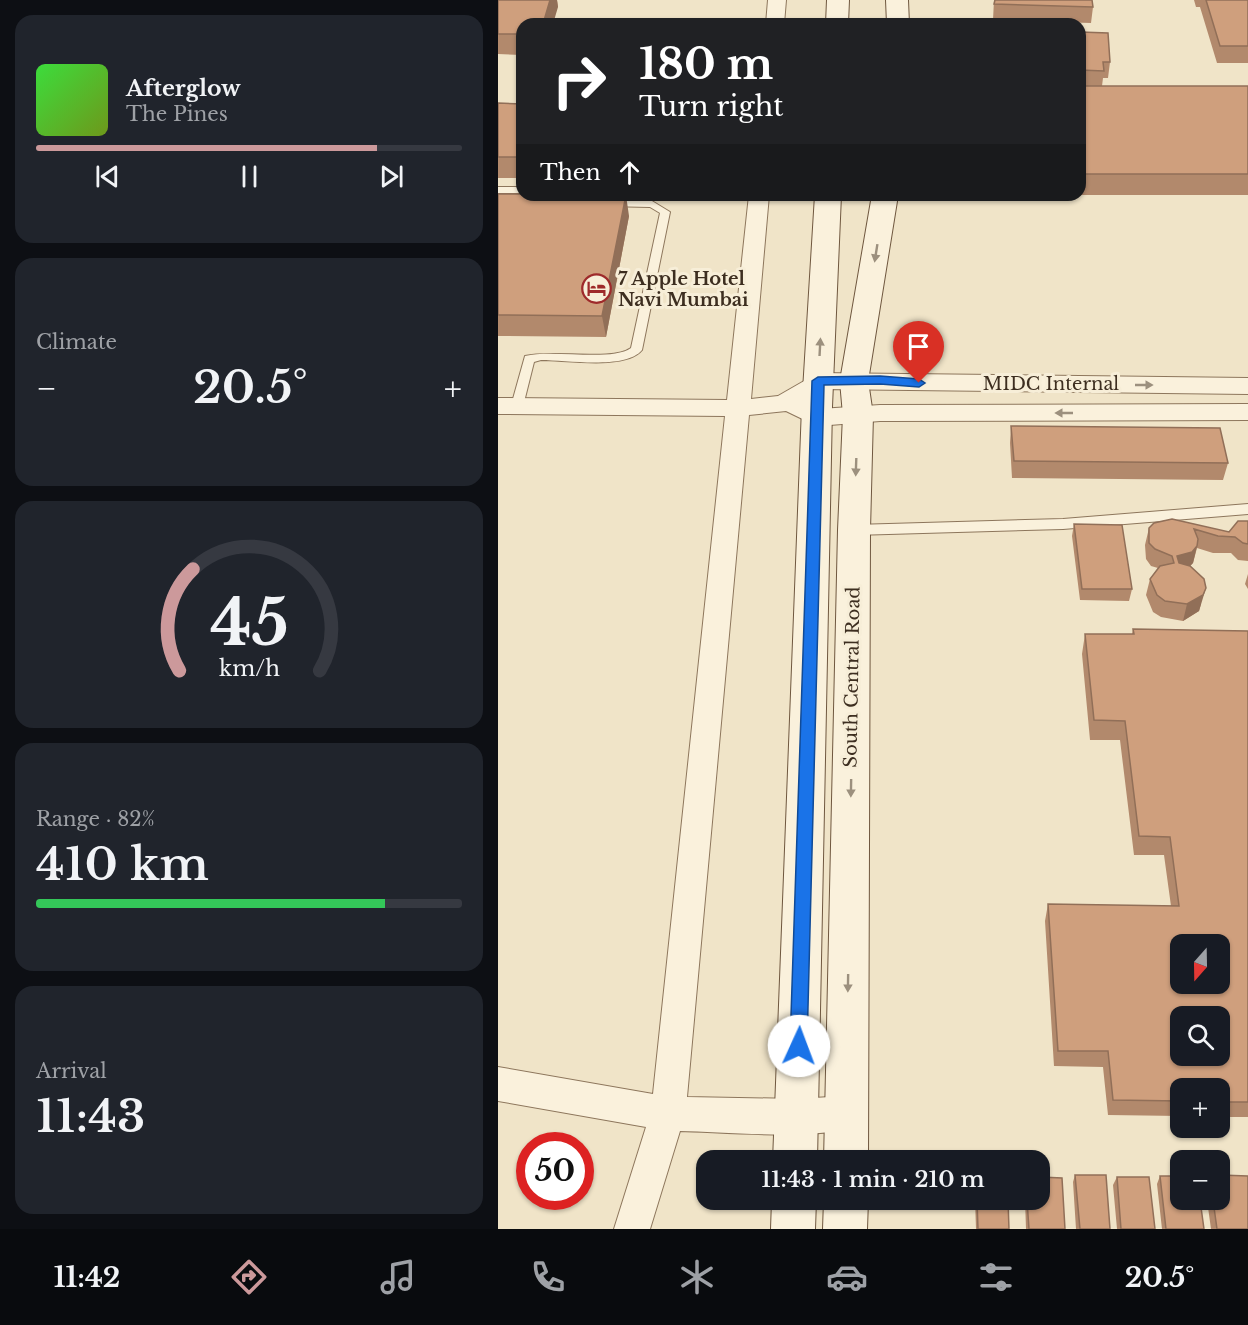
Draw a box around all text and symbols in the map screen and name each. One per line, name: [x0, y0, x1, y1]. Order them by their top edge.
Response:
text: 180 m: [639, 38, 773, 90]
icon: right: [540, 42, 618, 120]
text: Afterglow: [126, 75, 241, 102]
text: Turn right: [639, 90, 783, 123]
text: The Pines: [126, 102, 228, 126]
icon: ahead: [613, 156, 646, 189]
text: Then: [540, 159, 601, 186]
icon: previous: [91, 160, 124, 193]
icon: pause: [233, 160, 266, 193]
icon: next: [375, 160, 408, 193]
one-way arrow: [871, 243, 880, 262]
place label: 7 Apple Hotel Navi Mumbai: [618, 268, 749, 311]
hotel icon: 7 Apple Hotel Navi Mumbai: [581, 273, 613, 305]
pin: [893, 321, 944, 383]
text: Climate: [36, 330, 117, 354]
icon: arrive: [902, 330, 935, 363]
one-way arrow: [815, 337, 824, 356]
text: 20.5°: [193, 359, 308, 415]
text: −: [36, 368, 57, 409]
text: +: [444, 368, 462, 409]
street label: MIDC Internal: [983, 373, 1119, 395]
one-way arrow: [1134, 380, 1153, 390]
one-way arrow: [1054, 408, 1073, 418]
one-way arrow: [852, 457, 861, 476]
text: 45: [210, 585, 288, 663]
street label: South Central Road: [839, 586, 865, 768]
text: km/h: [219, 656, 280, 683]
one-way arrow: [846, 778, 856, 797]
text: Range · 82%: [36, 807, 155, 831]
text: 410 km: [36, 836, 209, 892]
north arrow: [1170, 934, 1230, 994]
map controls: [1170, 934, 1230, 1210]
one-way arrow: [843, 973, 853, 992]
button: search: [1170, 1006, 1230, 1066]
position arrow: [767, 1014, 831, 1078]
text: Arrival: [36, 1059, 107, 1083]
button: +: [1170, 1078, 1230, 1138]
text: 11:43: [36, 1088, 145, 1144]
speed limit sign: 50: [516, 1132, 594, 1210]
button: −: [1170, 1150, 1230, 1210]
text: 11:43 · 1 min · 210 m: [761, 1166, 985, 1193]
icon: directions: [228, 1256, 270, 1298]
icon: music: [377, 1256, 419, 1298]
icon: phone: [527, 1256, 569, 1298]
icon: climate: [676, 1256, 718, 1298]
icon: car: [826, 1256, 868, 1298]
icon: filters: [975, 1256, 1017, 1298]
text: 11:42: [54, 1261, 120, 1294]
text: 20.5°: [1125, 1261, 1194, 1294]

